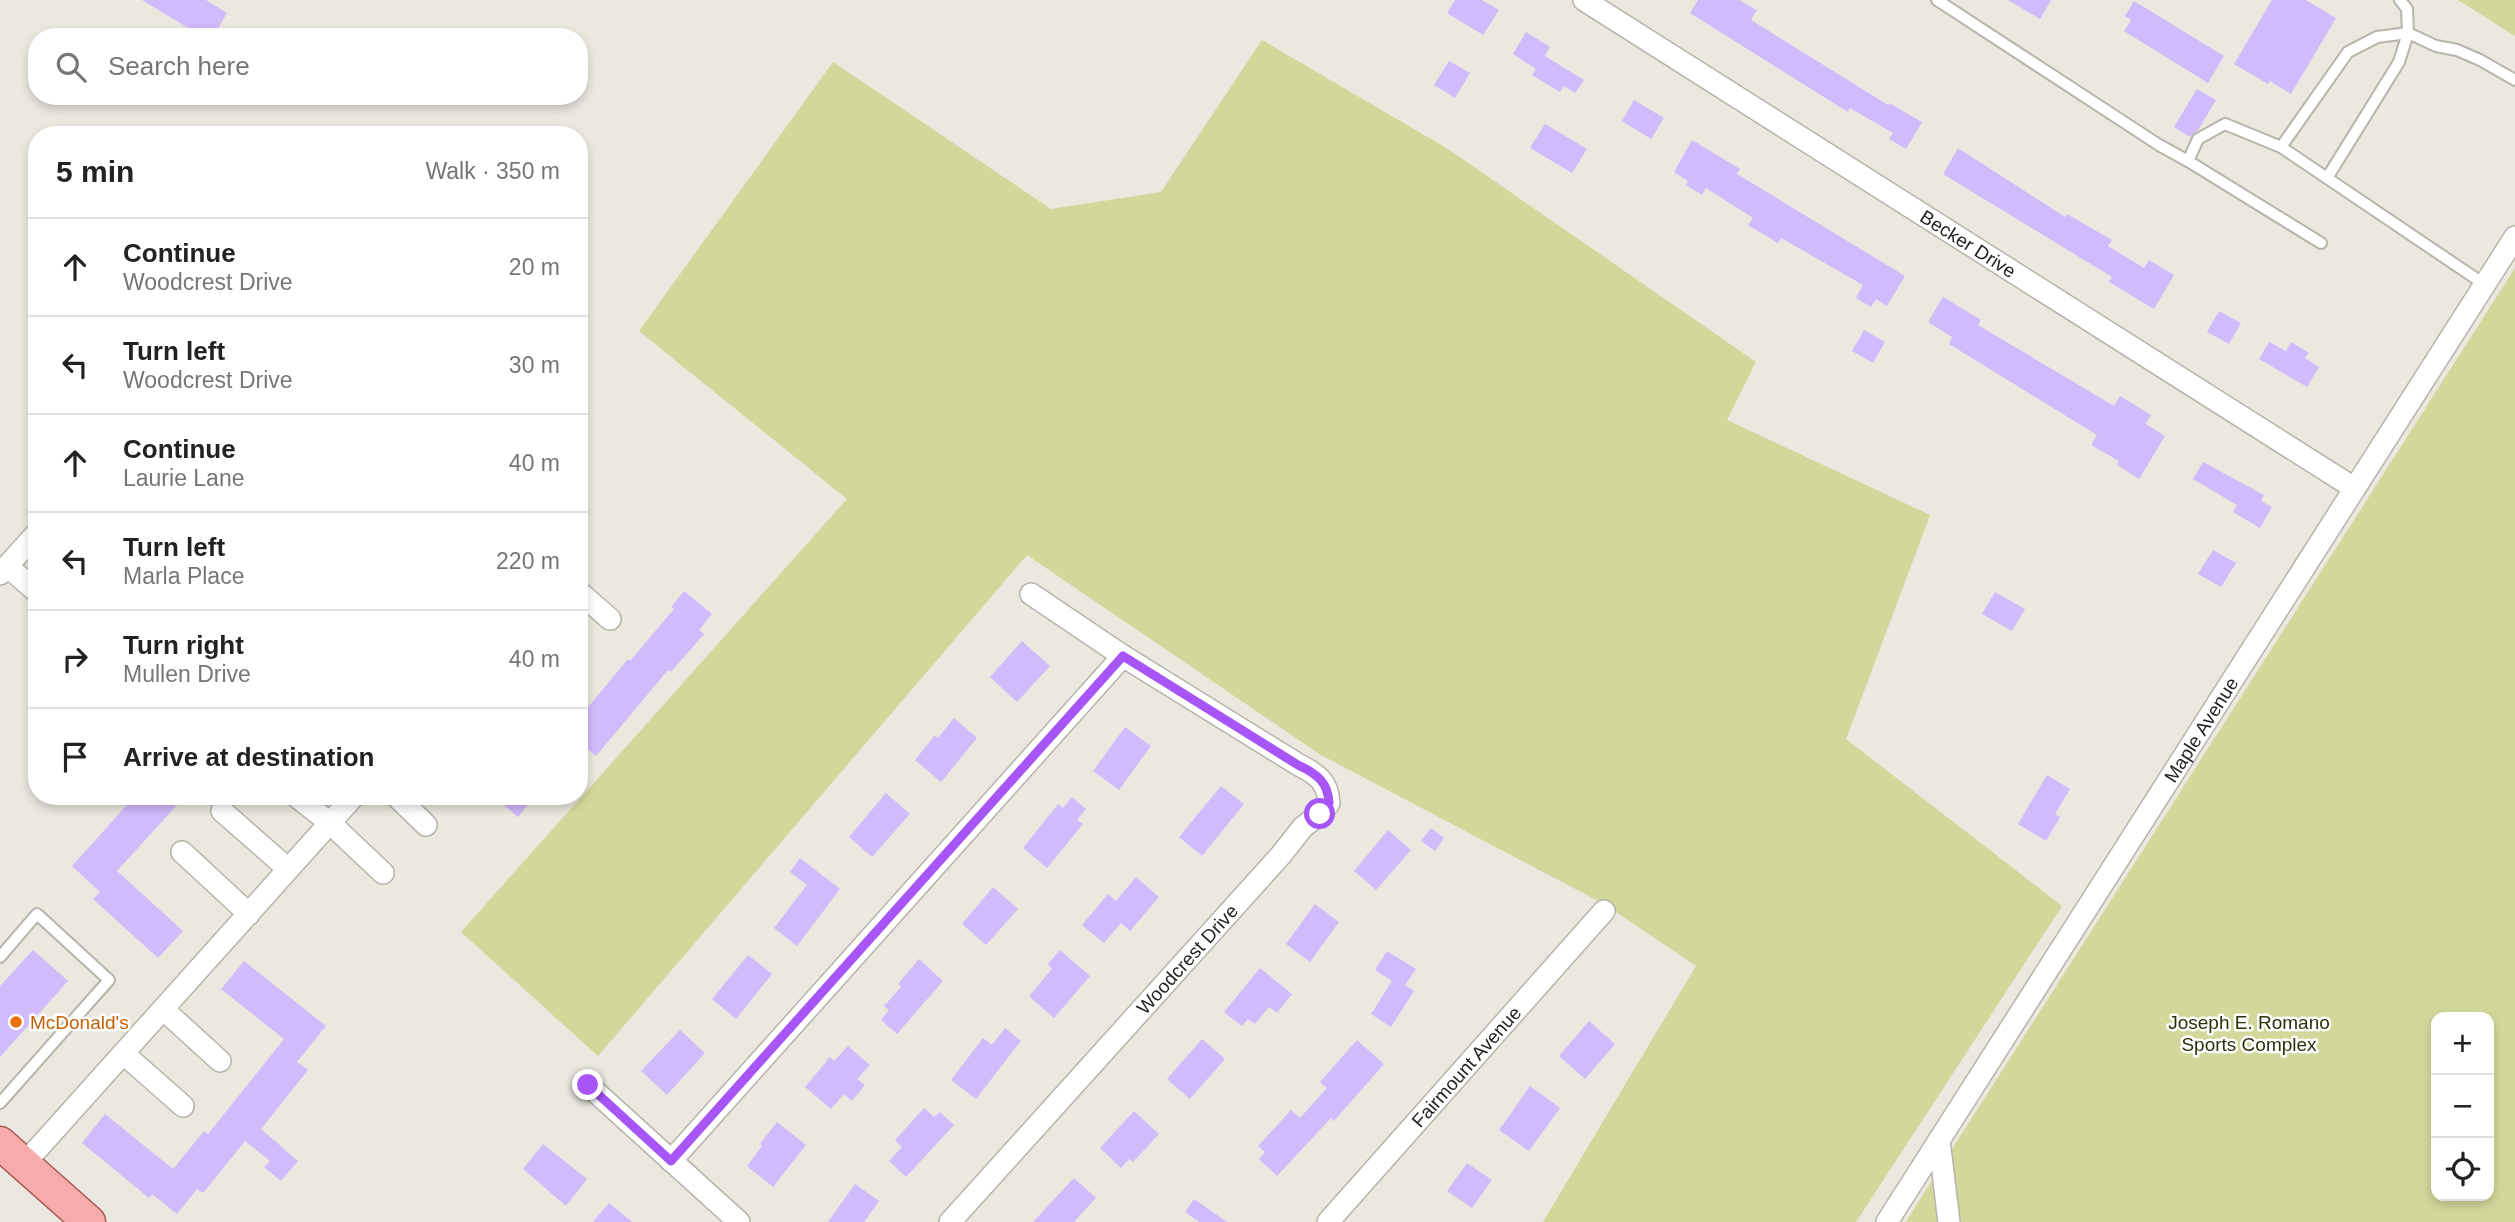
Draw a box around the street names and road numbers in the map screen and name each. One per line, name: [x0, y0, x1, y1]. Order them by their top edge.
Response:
street label: Becker Drive: [1917, 206, 2020, 282]
street label: Maple Avenue: [2160, 673, 2242, 786]
street label: Woodcrest Drive: [1132, 900, 1242, 1018]
street label: Fairmount Avenue: [1407, 1002, 1525, 1131]

